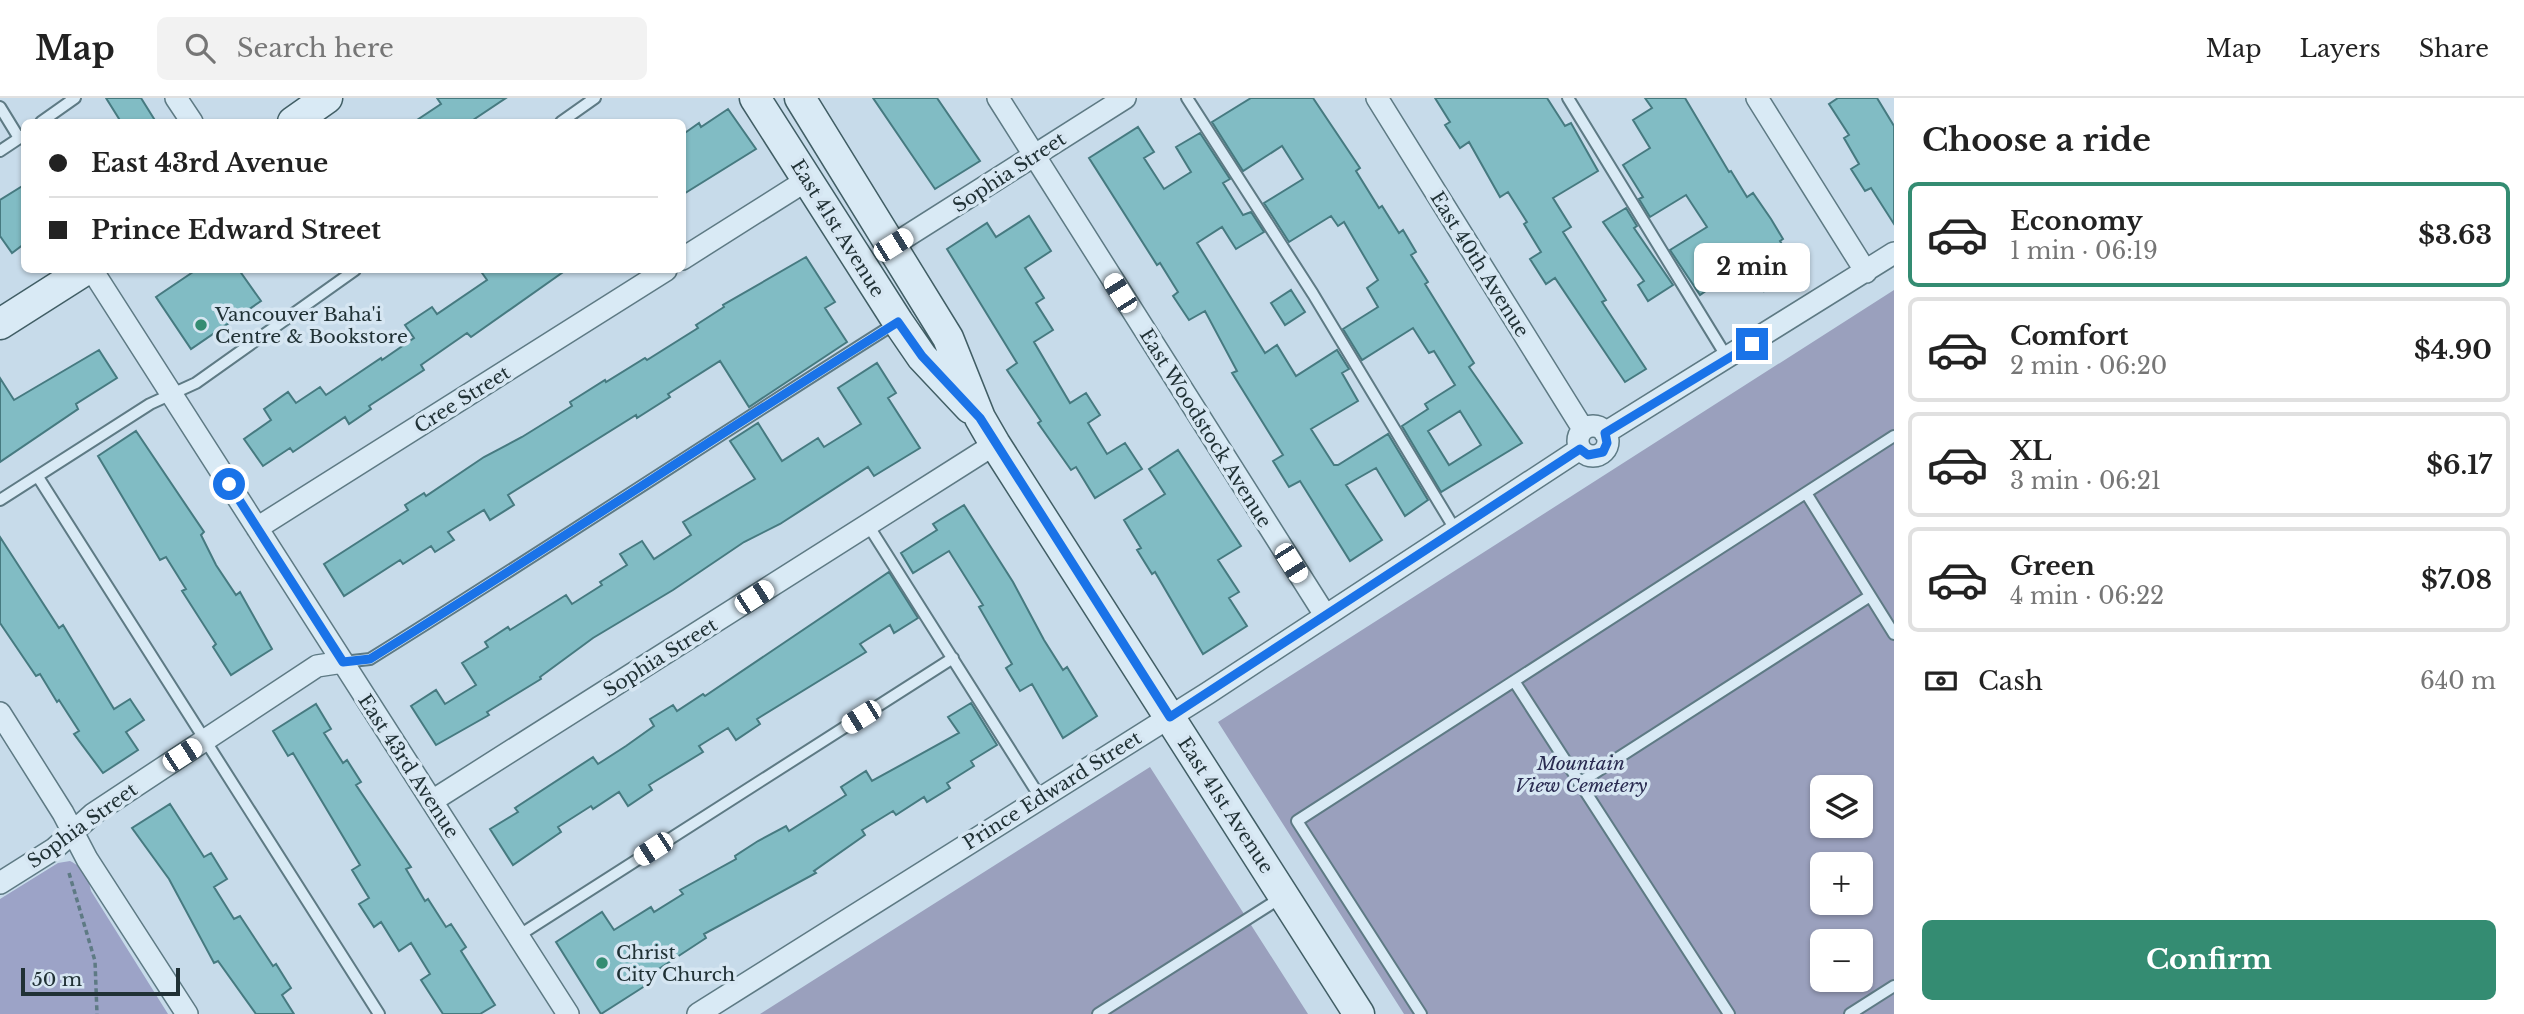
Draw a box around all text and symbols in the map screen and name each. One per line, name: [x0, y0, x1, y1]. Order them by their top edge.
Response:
search box: [157, 17, 647, 80]
text: Map: [35, 28, 115, 69]
icon: search: [181, 29, 219, 67]
text: Search here: [237, 32, 394, 64]
text: Map: [2206, 34, 2262, 63]
text: Layers: [2300, 34, 2381, 63]
text: Share: [2419, 34, 2489, 63]
text: Choose a ride: [1922, 120, 2151, 160]
street label: Sophia Street: [948, 127, 1071, 217]
text: East 43rd Avenue: [91, 147, 328, 179]
street label: East 41st Avenue: [786, 155, 889, 301]
street label: East 40th Avenue: [1425, 187, 1534, 341]
icon: car: [1926, 203, 1989, 266]
text: Economy: [2010, 205, 2143, 237]
text: Prince Edward Street: [91, 214, 381, 246]
text: $3.63: [2418, 219, 2492, 251]
car: [870, 225, 917, 265]
text: 1 min · 06:19: [2010, 237, 2158, 265]
callout: 2 min: [1694, 243, 1810, 292]
text: 2 min: [1716, 253, 1788, 281]
car: [1100, 270, 1141, 316]
place label: Vancouver Baha'i Centre & Bookstore: [214, 303, 408, 348]
marker: Vancouver Baha'i Centre & Bookstore: [193, 317, 209, 333]
icon: car: [1926, 318, 1989, 381]
text: Comfort: [2010, 320, 2128, 352]
street label: East Woodstock Avenue: [1135, 325, 1276, 532]
route end: [1736, 328, 1768, 360]
text: $4.90: [2414, 334, 2492, 366]
text: 2 min · 06:20: [2010, 352, 2167, 380]
street label: Cree Street: [410, 361, 515, 438]
icon: car: [1926, 433, 1989, 496]
text: XL: [2010, 435, 2052, 467]
text: $6.17: [2426, 449, 2492, 481]
text: 3 min · 06:21: [2010, 467, 2161, 495]
route start: [213, 468, 245, 500]
car: [1271, 540, 1312, 586]
icon: car: [1926, 548, 1989, 611]
text: Green: [2010, 550, 2095, 582]
text: $7.08: [2421, 564, 2492, 596]
car: [731, 577, 778, 617]
text: 4 min · 06:22: [2010, 582, 2164, 610]
street label: Sophia Street: [599, 613, 722, 702]
icon: cash: [1922, 662, 1960, 700]
text: Cash: [1978, 665, 2043, 697]
text: 640 m: [2420, 667, 2496, 695]
street label: East 43rd Avenue: [353, 690, 464, 843]
car: [838, 697, 885, 737]
street label: Prince Edward Street: [959, 726, 1146, 855]
street label: East 41st Avenue: [1173, 733, 1278, 878]
car: [159, 735, 206, 775]
park label: Mountain View Cemetery: [1515, 752, 1647, 797]
map controls: [1810, 775, 1873, 992]
button: layers: [1810, 775, 1873, 838]
street label: Sophia Street: [23, 777, 142, 873]
car: [630, 829, 677, 869]
button: +: [1810, 852, 1873, 915]
button: Confirm: [1922, 920, 2496, 1000]
button: −: [1810, 929, 1873, 992]
place label: Christ City Church: [616, 941, 735, 986]
marker: Christ City Church: [594, 955, 610, 971]
scale bar: [21, 965, 180, 997]
text: 50 m: [32, 968, 82, 991]

